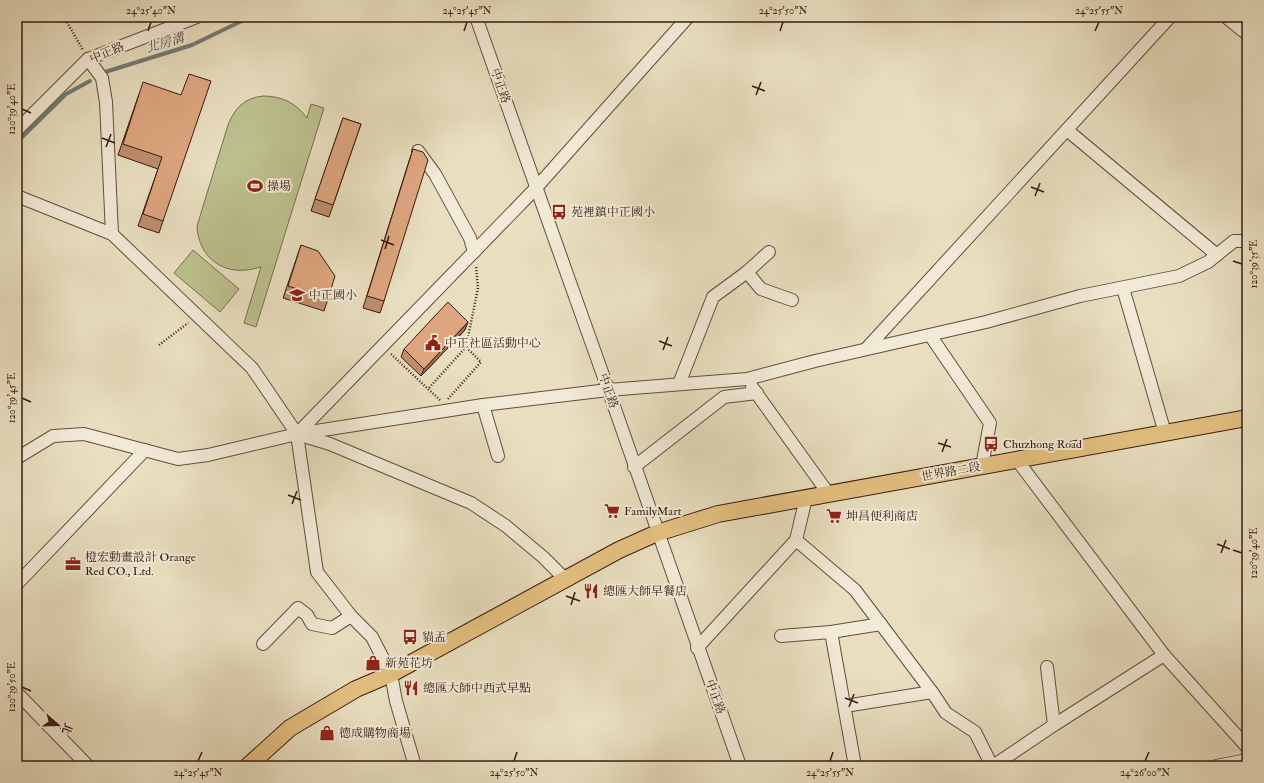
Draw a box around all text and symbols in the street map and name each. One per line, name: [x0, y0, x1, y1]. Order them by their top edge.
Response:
text: 24°25'40"N: [126, 5, 176, 17]
text: 24°25'45"N: [442, 5, 492, 17]
text: 24°25'50"N: [759, 5, 807, 17]
text: 24°25'55"N: [1075, 5, 1123, 17]
water label: 北房溝: [144, 29, 188, 56]
street label: 中正路: [87, 39, 127, 67]
street label: 中正路: [487, 67, 513, 105]
text: 120°39'40"E: [6, 84, 18, 134]
sports icon: 操場: [246, 177, 264, 195]
place label: 操場: [267, 179, 291, 194]
bus stop icon: 苑裡鎮中正國小: [550, 203, 568, 221]
place label: 苑裡鎮中正國小: [571, 205, 655, 220]
text: 120°39'35"E: [1248, 240, 1260, 288]
school or university icon: 中正國小: [288, 286, 306, 304]
place label: 中正國小: [309, 288, 357, 303]
public building icon: 中正社區活動中心: [424, 334, 442, 352]
place label: 中正社區活動中心: [445, 336, 541, 351]
street label: 中正路: [595, 372, 621, 410]
text: 120°39'45"E: [6, 373, 18, 423]
bus stop icon: Chuzhong Road: [982, 435, 1000, 453]
place label: Chuzhong Road: [1003, 437, 1082, 452]
street label: 世界路二段: [920, 459, 982, 485]
supermarket icon: FamilyMart: [603, 502, 621, 520]
place label: FamilyMart: [624, 504, 682, 519]
supermarket icon: 坤昌便利商店: [825, 507, 843, 525]
place label: 坤昌便利商店: [846, 509, 918, 524]
text: 120°39'40"E: [1248, 528, 1260, 578]
place label: 橙宏動畫設計 Orange Red CO., Ltd.: [85, 550, 196, 579]
office icon: 橙宏動畫設計 Orange Red CO., Ltd.: [64, 555, 82, 573]
restaurant icon: 總匯大師早餐店: [582, 582, 600, 600]
place label: 總匯大師早餐店: [603, 584, 687, 599]
bus stop icon: 貓盂: [401, 628, 419, 646]
place label: 貓盂: [422, 630, 446, 645]
shop icon: 新苑花坊: [364, 654, 382, 672]
place label: 新苑花坊: [385, 656, 433, 671]
text: 120°39'50"E: [6, 662, 18, 712]
street label: 中正路: [702, 678, 728, 716]
restaurant icon: 總匯大師中西式早點: [402, 679, 420, 697]
place label: 總匯大師中西式早點: [423, 681, 531, 696]
north arrow: [38, 705, 78, 745]
text: 北: [59, 721, 75, 736]
shop icon: 德成購物商場: [318, 724, 336, 742]
place label: 德成購物商場: [339, 726, 411, 741]
text: 24°25'45"N: [173, 767, 223, 779]
text: 24°25'50"N: [490, 767, 538, 779]
text: 24°25'55"N: [806, 767, 854, 779]
text: 24°26'00"N: [1120, 767, 1170, 779]

